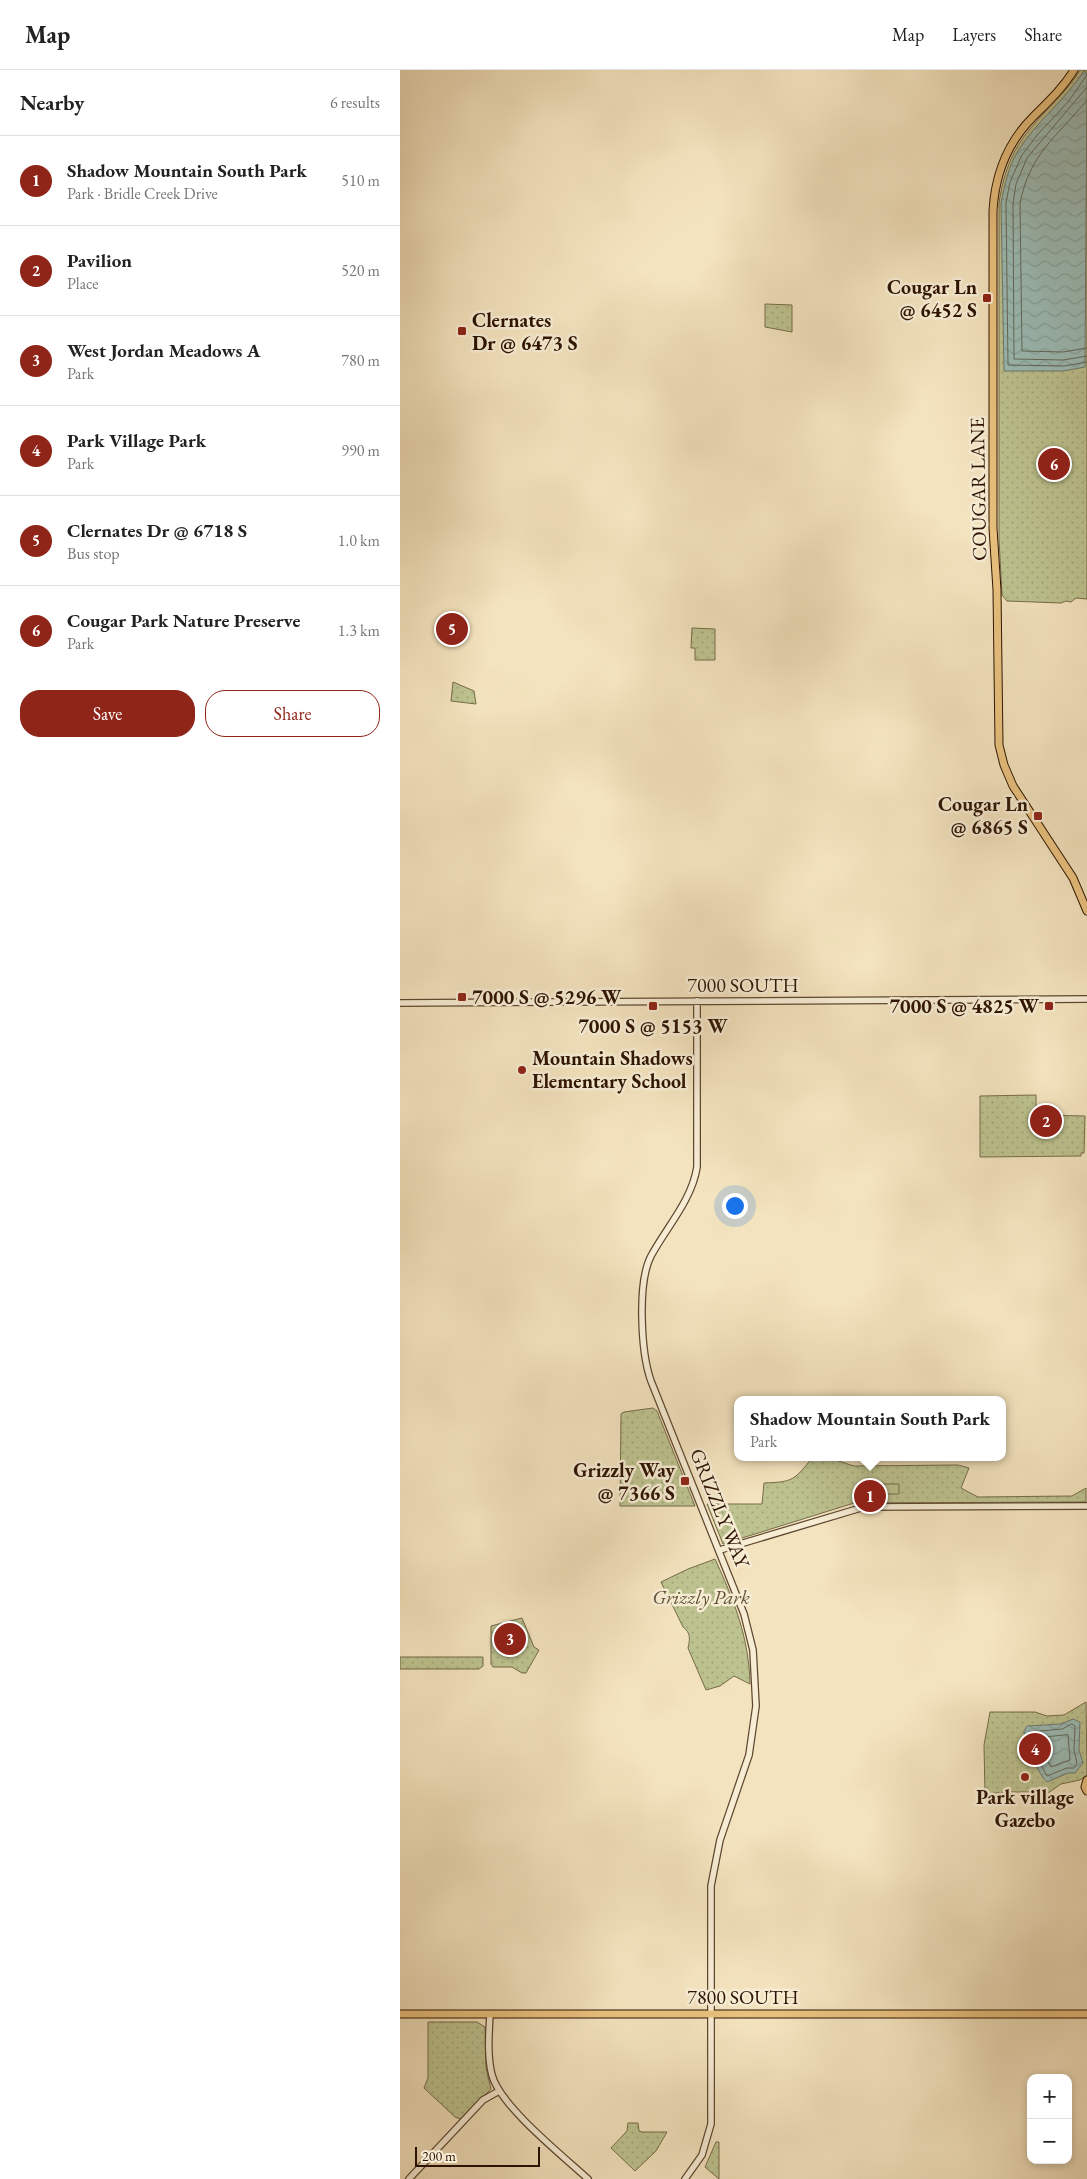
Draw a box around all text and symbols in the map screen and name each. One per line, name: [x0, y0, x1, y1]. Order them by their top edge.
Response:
text: Map: [25, 19, 70, 50]
text: Map: [892, 23, 924, 46]
text: Layers: [952, 23, 996, 46]
text: Share: [1024, 23, 1062, 46]
text: Nearby: [20, 89, 84, 116]
text: 6 results: [330, 92, 380, 113]
text: Shadow Mountain South Park: [67, 158, 307, 183]
text: 1: [32, 170, 40, 191]
text: 510 m: [341, 170, 380, 191]
text: Park · Bridle Creek Drive: [67, 183, 218, 204]
text: Pavilion: [67, 248, 132, 273]
text: 2: [32, 260, 40, 281]
text: 520 m: [341, 260, 380, 281]
text: Place: [67, 273, 99, 294]
place label: Cougar Ln @ 6452 S: [887, 274, 977, 323]
marker: Cougar Ln @ 6452 S: [981, 292, 993, 304]
place label: Clernates Dr @ 6473 S: [472, 307, 578, 356]
marker: Clernates Dr @ 6473 S: [456, 325, 468, 337]
text: West Jordan Meadows A: [67, 338, 261, 363]
text: 3: [32, 350, 40, 371]
text: 780 m: [341, 350, 380, 371]
text: Park: [67, 363, 94, 384]
street label: COUGAR LANE: [964, 417, 992, 561]
text: Park Village Park: [67, 428, 206, 453]
text: 4: [32, 440, 40, 461]
text: 990 m: [341, 440, 380, 461]
pin: 6: [1038, 445, 1070, 483]
text: Park: [67, 453, 94, 474]
text: Clernates Dr @ 6718 S: [67, 518, 247, 543]
text: 5: [32, 530, 40, 551]
text: 1.0 km: [338, 530, 380, 551]
text: Bus stop: [67, 543, 120, 564]
text: Cougar Park Nature Preserve: [67, 608, 300, 633]
pin: 5: [436, 610, 468, 648]
text: 6: [32, 620, 40, 641]
text: 1.3 km: [338, 620, 380, 641]
text: Park: [67, 633, 94, 654]
button: Save: [20, 690, 195, 737]
button: Share: [205, 690, 380, 737]
place label: Cougar Ln @ 6865 S: [938, 791, 1028, 840]
marker: Cougar Ln @ 6865 S: [1032, 810, 1044, 822]
street label: 7000 SOUTH: [687, 972, 799, 998]
place label: 7000 S @ 5296 W: [472, 984, 622, 1010]
marker: 7000 S @ 5296 W: [456, 991, 468, 1003]
place label: 7000 S @ 4825 W: [890, 993, 1040, 1019]
marker: 7000 S @ 5153 W: [647, 1000, 659, 1012]
marker: 7000 S @ 4825 W: [1043, 1000, 1055, 1012]
place label: 7000 S @ 5153 W: [578, 1013, 728, 1039]
place label: Mountain Shadows Elementary School: [532, 1045, 693, 1094]
marker: Mountain Shadows Elementary School: [516, 1064, 528, 1076]
pin: 2: [1030, 1102, 1062, 1140]
your location: [722, 1193, 748, 1219]
popup: [734, 1396, 1006, 1461]
text: Shadow Mountain South Park: [750, 1406, 990, 1431]
text: Park: [750, 1431, 777, 1452]
street label: GRIZZLY WAY: [684, 1444, 756, 1573]
place label: Grizzly Way @ 7366 S: [573, 1457, 675, 1506]
marker: Grizzly Way @ 7366 S: [679, 1475, 691, 1487]
pin: 1: [854, 1477, 886, 1515]
park label: Grizzly Park: [652, 1584, 750, 1610]
pin: 3: [494, 1620, 526, 1658]
pin: 4: [1019, 1730, 1051, 1768]
marker: Park village Gazebo: [1019, 1771, 1031, 1783]
place label: Park village Gazebo: [976, 1784, 1074, 1833]
street label: 7800 SOUTH: [687, 1984, 799, 2010]
map controls: [1027, 2074, 1072, 2164]
button: +: [1027, 2074, 1072, 2119]
button: −: [1027, 2119, 1072, 2164]
scale bar: [415, 2144, 540, 2167]
text: 200 m: [422, 2147, 456, 2165]

